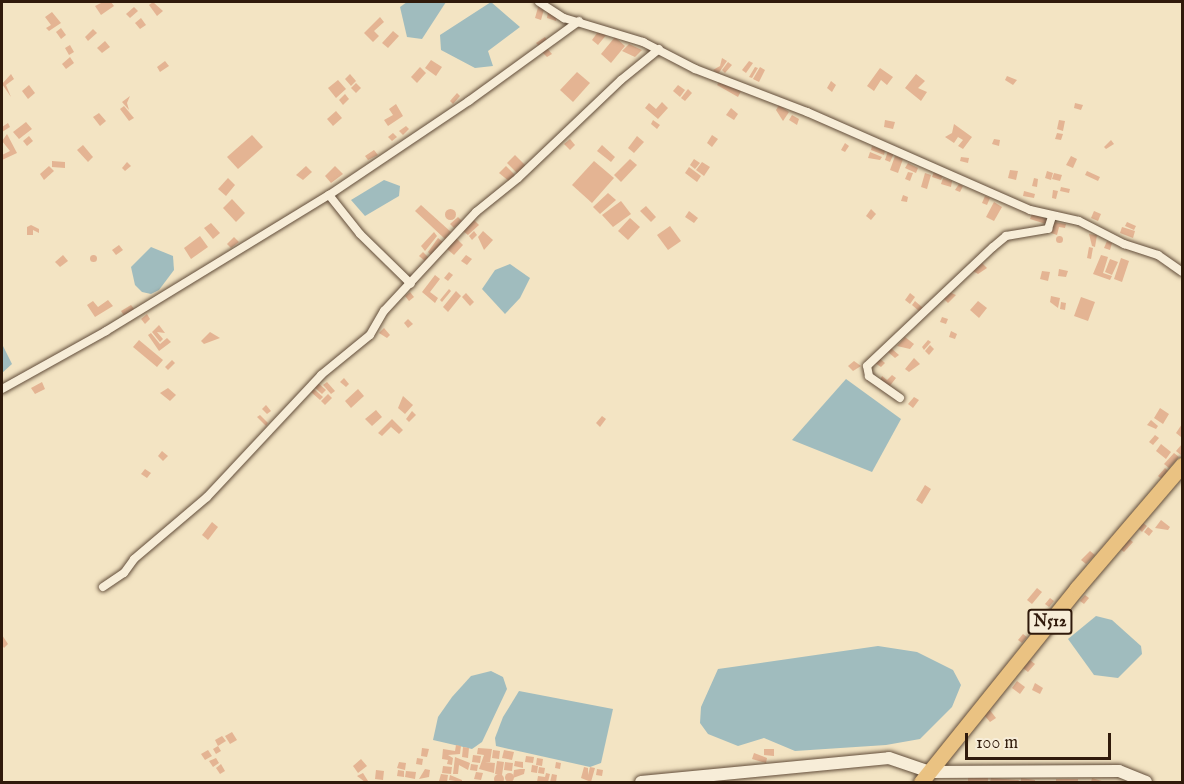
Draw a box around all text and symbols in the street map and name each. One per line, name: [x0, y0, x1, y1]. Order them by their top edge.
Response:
road number: N512: [1026, 609, 1074, 635]
scale bar: [968, 721, 1114, 759]
text: 100 m: [976, 732, 1018, 755]

